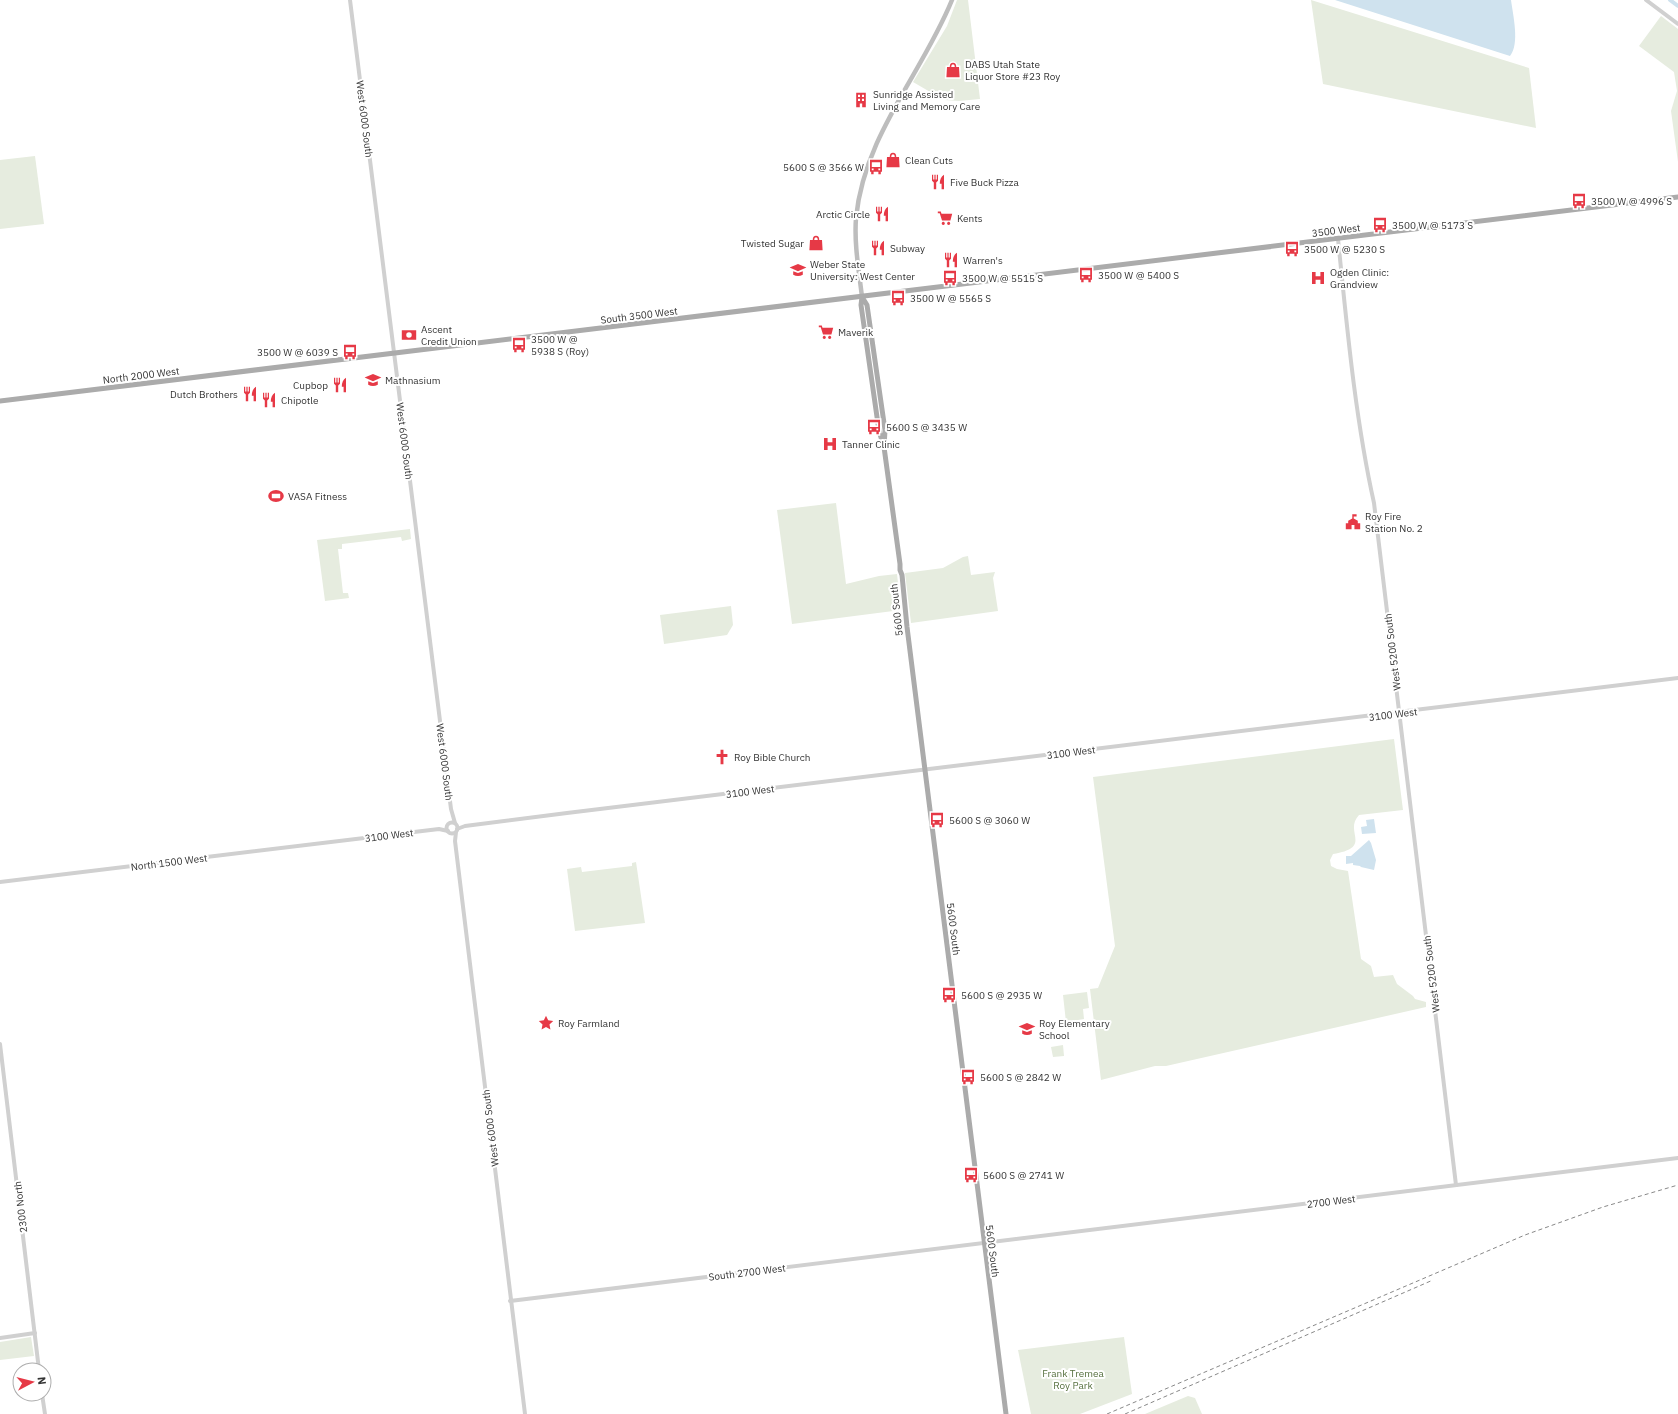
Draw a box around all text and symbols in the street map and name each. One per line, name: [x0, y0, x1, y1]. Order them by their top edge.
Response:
place label: DABS Utah State Liquor Store #23 Roy: [965, 58, 1060, 83]
shop icon: DABS Utah State Liquor Store #23 Roy: [944, 61, 962, 79]
street label: West 6000 South: [353, 80, 376, 158]
place label: Sunridge Assisted Living and Memory Care: [873, 88, 981, 113]
building icon: Sunridge Assisted Living and Memory Care: [852, 91, 870, 109]
shop icon: Clean Cuts: [884, 151, 902, 169]
place label: Clean Cuts: [905, 154, 953, 167]
bus stop icon: 5600 S @ 3566 W: [867, 158, 885, 176]
place label: 5600 S @ 3566 W: [783, 161, 864, 174]
restaurant icon: Five Buck Pizza: [929, 173, 947, 191]
place label: Five Buck Pizza: [950, 176, 1019, 189]
bus stop icon: 3500 W @ 4996 S: [1570, 192, 1588, 210]
place label: 3500 W @ 4996 S: [1591, 195, 1672, 208]
restaurant icon: Arctic Circle: [873, 205, 891, 223]
place label: Arctic Circle: [816, 208, 871, 221]
supermarket icon: Kents: [936, 209, 954, 227]
place label: Kents: [957, 212, 983, 225]
bus stop icon: 3500 W @ 5173 S: [1371, 216, 1389, 234]
place label: 3500 W @ 5173 S: [1392, 219, 1473, 232]
street label: 3500 West: [1311, 221, 1362, 240]
shop icon: Twisted Sugar: [807, 234, 825, 252]
place label: Twisted Sugar: [741, 237, 804, 250]
restaurant icon: Subway: [869, 239, 887, 257]
bus stop icon: 3500 W @ 5230 S: [1283, 240, 1301, 258]
place label: Subway: [890, 242, 925, 255]
place label: 3500 W @ 5230 S: [1304, 243, 1385, 256]
restaurant icon: Warren's: [942, 251, 960, 269]
place label: Warren's: [963, 254, 1003, 267]
place label: Weber State University: West Center: [810, 258, 915, 283]
school or university icon: Weber State University: West Center: [789, 261, 807, 279]
bus stop icon: 3500 W @ 5400 S: [1077, 266, 1095, 284]
place label: Ogden Clinic: Grandview: [1330, 266, 1389, 291]
bus stop icon: 3500 W @ 5515 S: [941, 269, 959, 287]
place label: 3500 W @ 5400 S: [1098, 269, 1179, 282]
hospital icon: Ogden Clinic: Grandview: [1309, 269, 1327, 287]
place label: 3500 W @ 5515 S: [962, 272, 1043, 285]
bus stop icon: 3500 W @ 5565 S: [889, 289, 907, 307]
place label: 3500 W @ 5565 S: [910, 292, 991, 305]
street label: South 3500 West: [600, 304, 679, 327]
place label: Ascent Credit Union: [421, 323, 477, 348]
supermarket icon: Maverik: [817, 323, 835, 341]
bank icon: Ascent Credit Union: [400, 326, 418, 344]
place label: Maverik: [838, 326, 874, 339]
place label: 3500 W @ 5938 S (Roy): [531, 333, 589, 358]
bus stop icon: 3500 W @ 5938 S (Roy): [510, 336, 528, 354]
bus stop icon: 3500 W @ 6039 S: [341, 343, 359, 361]
place label: 3500 W @ 6039 S: [257, 346, 338, 359]
street label: North 2000 West: [102, 364, 180, 387]
school or university icon: Mathnasium: [364, 371, 382, 389]
place label: Mathnasium: [385, 374, 440, 387]
restaurant icon: Cupbop: [331, 376, 349, 394]
place label: Cupbop: [293, 379, 328, 392]
restaurant icon: Dutch Brothers: [241, 385, 259, 403]
place label: Dutch Brothers: [170, 388, 238, 401]
restaurant icon: Chipotle: [260, 391, 278, 409]
place label: Chipotle: [281, 394, 319, 407]
street label: West 6000 South: [393, 402, 416, 480]
bus stop icon: 5600 S @ 3435 W: [865, 418, 883, 436]
place label: 5600 S @ 3435 W: [886, 421, 967, 434]
hospital icon: Tanner Clinic: [821, 435, 839, 453]
place label: Tanner Clinic: [842, 438, 900, 451]
sports icon: VASA Fitness: [267, 487, 285, 505]
place label: VASA Fitness: [288, 490, 347, 503]
place label: Roy Fire Station No. 2: [1365, 510, 1423, 535]
public building icon: Roy Fire Station No. 2: [1344, 513, 1362, 531]
street label: 5600 South: [887, 583, 906, 637]
street label: West 5200 South: [1381, 613, 1404, 691]
street label: 3100 West: [1368, 705, 1419, 724]
street label: West 6000 South: [433, 723, 456, 801]
street label: 3100 West: [1046, 743, 1097, 762]
church icon: Roy Bible Church: [713, 748, 731, 766]
place label: Roy Bible Church: [734, 751, 810, 764]
street label: 3100 West: [725, 782, 776, 801]
bus stop icon: 5600 S @ 3060 W: [928, 811, 946, 829]
place label: 5600 S @ 3060 W: [949, 814, 1030, 827]
street label: 3100 West: [364, 826, 415, 845]
street label: North 1500 West: [130, 851, 208, 874]
street label: 5600 South: [944, 902, 963, 956]
street label: West 5200 South: [1420, 935, 1443, 1013]
bus stop icon: 5600 S @ 2935 W: [940, 986, 958, 1004]
place label: 5600 S @ 2935 W: [961, 989, 1042, 1002]
place icon: Roy Farmland: [537, 1014, 555, 1032]
place label: Roy Farmland: [558, 1017, 620, 1030]
place label: Roy Elementary School: [1039, 1017, 1110, 1042]
school or university icon: Roy Elementary School: [1018, 1020, 1036, 1038]
bus stop icon: 5600 S @ 2842 W: [959, 1068, 977, 1086]
place label: 5600 S @ 2842 W: [980, 1071, 1061, 1084]
street label: West 6000 South: [479, 1089, 502, 1167]
bus stop icon: 5600 S @ 2741 W: [962, 1166, 980, 1184]
place label: 5600 S @ 2741 W: [983, 1169, 1064, 1182]
street label: 2300 North: [11, 1180, 30, 1234]
street label: 2700 West: [1306, 1192, 1357, 1211]
street label: 5600 South: [983, 1224, 1002, 1278]
street label: South 2700 West: [708, 1261, 787, 1284]
north arrow: [12, 1362, 52, 1402]
park label: Frank Tremea Roy Park: [1042, 1367, 1104, 1392]
text: N: [34, 1376, 49, 1386]

